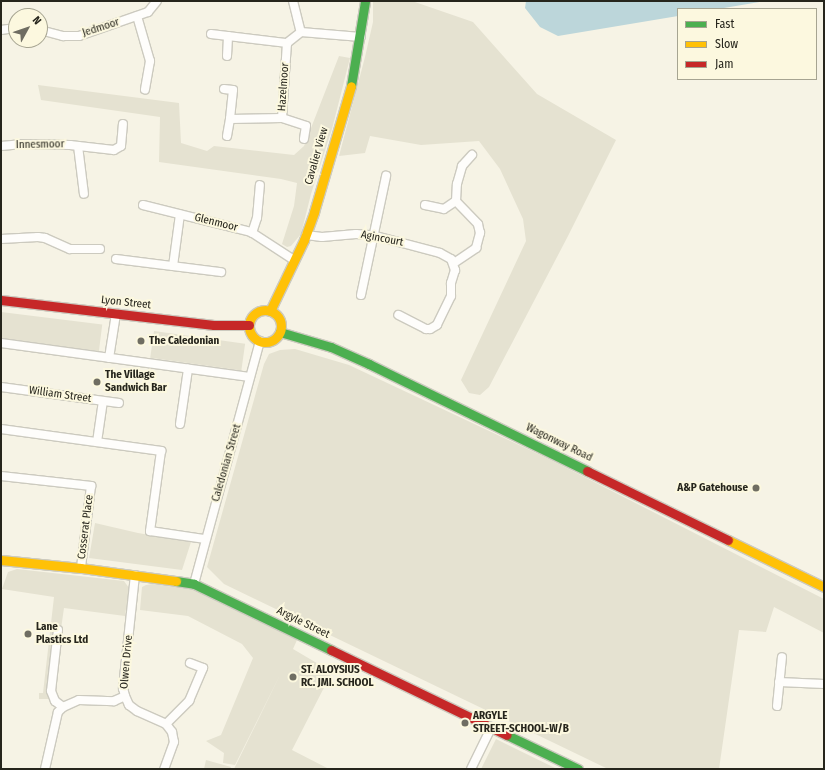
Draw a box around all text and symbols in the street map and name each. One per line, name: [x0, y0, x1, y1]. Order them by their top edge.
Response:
north arrow: [8, 8, 48, 48]
legend: [677, 8, 817, 80]
text: N: [30, 14, 44, 27]
street label: Jedmoor: [81, 16, 121, 40]
text: Fast: [715, 17, 734, 31]
text: Slow: [715, 37, 738, 51]
text: Jam: [715, 57, 733, 71]
street label: Hazelmoor: [276, 62, 292, 112]
street label: Cavalier View: [302, 126, 332, 186]
street label: Innesmoor: [16, 138, 64, 152]
street label: Glenmoor: [193, 211, 239, 235]
street label: Agincourt: [360, 228, 404, 250]
street label: Lyon Street: [100, 294, 152, 312]
place label: The Caledonian: [149, 334, 219, 348]
marker: The Caledonian: [136, 336, 146, 346]
place label: The Village Sandwich Bar: [105, 369, 167, 395]
marker: The Village Sandwich Bar: [92, 377, 102, 387]
street label: William Street: [28, 384, 92, 406]
street label: Wagonway Road: [524, 421, 594, 465]
street label: Caledonian Street: [210, 423, 244, 503]
place label: A&P Gatehouse: [677, 481, 748, 495]
marker: A&P Gatehouse: [751, 483, 761, 493]
street label: Cosserat Place: [76, 494, 96, 560]
street label: Argyle Street: [274, 604, 332, 642]
place label: Lane Plastics Ltd: [36, 621, 88, 647]
marker: Lane Plastics Ltd: [23, 629, 33, 639]
street label: Olwen Drive: [118, 634, 136, 690]
place label: ST. ALOYSIUS RC. JMI. SCHOOL: [301, 664, 374, 690]
marker: ST. ALOYSIUS RC. JMI. SCHOOL: [288, 672, 298, 682]
place label: ARGYLE STREET-SCHOOL-W/B: [473, 710, 569, 736]
marker: ARGYLE STREET-SCHOOL-W/B: [460, 718, 470, 728]

